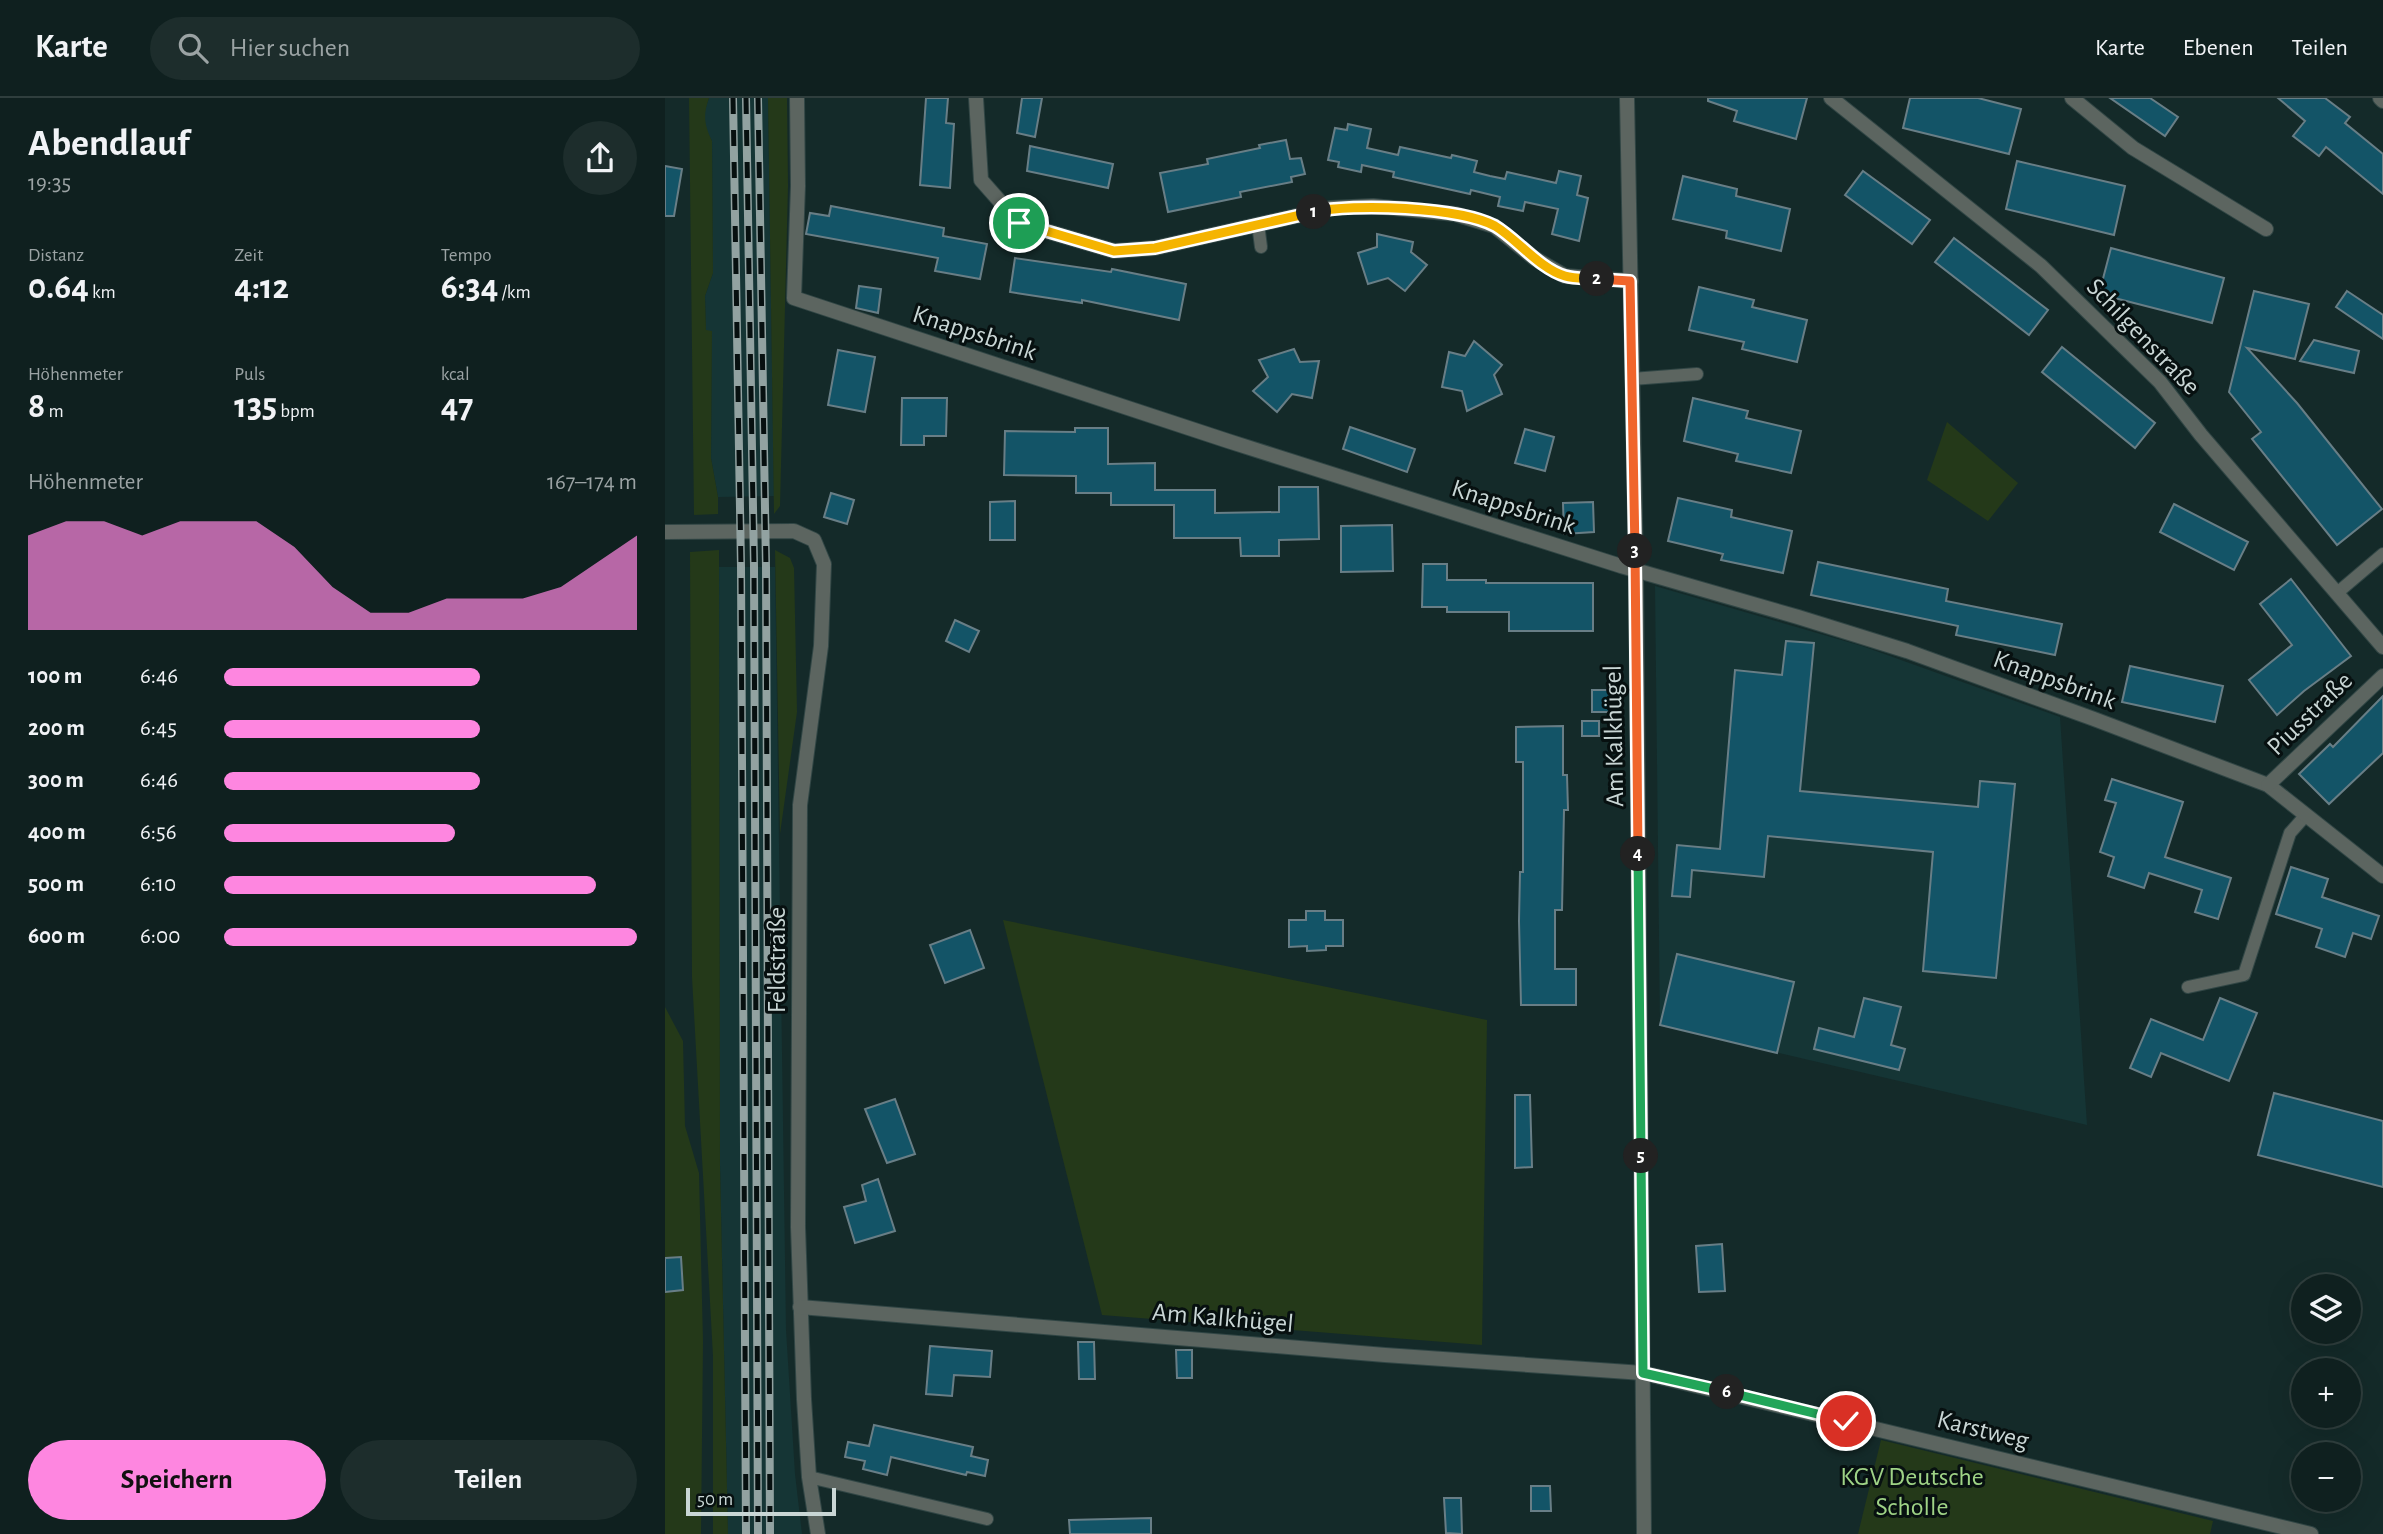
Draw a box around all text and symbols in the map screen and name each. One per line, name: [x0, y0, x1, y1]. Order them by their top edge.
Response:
search box: [150, 17, 640, 80]
icon: search: [174, 29, 212, 67]
text: Karte: [35, 31, 108, 64]
text: Hier suchen: [230, 35, 350, 61]
text: Karte: [2095, 36, 2145, 60]
text: Ebenen: [2183, 36, 2254, 60]
text: Teilen: [2292, 36, 2348, 60]
button: share: [563, 121, 637, 195]
text: Abendlauf: [28, 125, 189, 163]
text: 19:35: [28, 172, 71, 195]
pin: [989, 193, 1049, 253]
pin: 1: [1297, 194, 1331, 230]
text: 1: [1310, 202, 1317, 221]
icon: arrive: [1000, 204, 1038, 242]
text: Distanz: [28, 246, 84, 265]
text: Zeit: [234, 246, 263, 265]
text: Tempo: [441, 246, 492, 265]
pin: 2: [1579, 262, 1615, 296]
text: 2: [1592, 269, 1601, 288]
text: 0.64: [28, 270, 89, 305]
text: 4:12: [234, 270, 289, 305]
text: 6:34: [441, 270, 498, 305]
street label: Schilgenstraße: [2082, 274, 2205, 400]
text: km: [89, 283, 116, 302]
text: /km: [498, 283, 531, 302]
street label: Knappsbrink: [910, 301, 1040, 365]
text: Höhenmeter: [28, 365, 123, 384]
text: Puls: [234, 365, 265, 384]
text: kcal: [441, 365, 470, 384]
text: 8: [28, 389, 45, 424]
text: 135: [234, 389, 277, 424]
text: 47: [441, 389, 473, 424]
text: m: [45, 402, 64, 421]
text: bpm: [277, 402, 315, 421]
text: Höhenmeter: [28, 471, 143, 494]
text: 167–174 m: [547, 471, 637, 494]
street label: Knappsbrink: [1449, 475, 1579, 539]
pin: 3: [1618, 533, 1653, 568]
text: 3: [1630, 541, 1639, 560]
street label: Knappsbrink: [1990, 646, 2120, 714]
text: 100 m: [28, 665, 82, 688]
text: 6:46: [140, 665, 178, 688]
street label: Am Kalkhügel: [1600, 665, 1628, 807]
street label: Piusstraße: [2262, 667, 2357, 760]
text: 200 m: [28, 717, 85, 740]
text: 6:45: [140, 717, 177, 740]
text: 300 m: [28, 769, 84, 792]
text: 6:46: [140, 769, 178, 792]
text: 400 m: [28, 821, 86, 844]
text: 6:56: [140, 821, 177, 844]
pin: 4: [1621, 836, 1655, 872]
text: 4: [1633, 844, 1642, 863]
text: 500 m: [28, 873, 84, 896]
text: 6:10: [140, 873, 176, 896]
street label: Feldstraße: [764, 907, 790, 1013]
text: 600 m: [28, 925, 85, 948]
text: 6:00: [140, 925, 180, 948]
pin: 5: [1623, 1138, 1658, 1174]
text: 5: [1636, 1146, 1645, 1165]
map controls: [2291, 1274, 2361, 1512]
button: layers: [2291, 1274, 2361, 1344]
street label: Am Kalkhügel: [1151, 1299, 1295, 1337]
button: +: [2291, 1358, 2361, 1428]
pin: 6: [1709, 1374, 1745, 1410]
text: 6: [1722, 1382, 1731, 1401]
pin: [1816, 1391, 1876, 1451]
icon: check: [1827, 1402, 1865, 1440]
street label: Karstweg: [1934, 1406, 2032, 1454]
button: Speichern: [28, 1440, 326, 1520]
button: Teilen: [340, 1440, 637, 1520]
button: −: [2291, 1442, 2361, 1512]
park label: KGV Deutsche Scholle: [1840, 1464, 1984, 1520]
scale bar: [686, 1485, 837, 1517]
text: 50 m: [697, 1490, 733, 1509]

